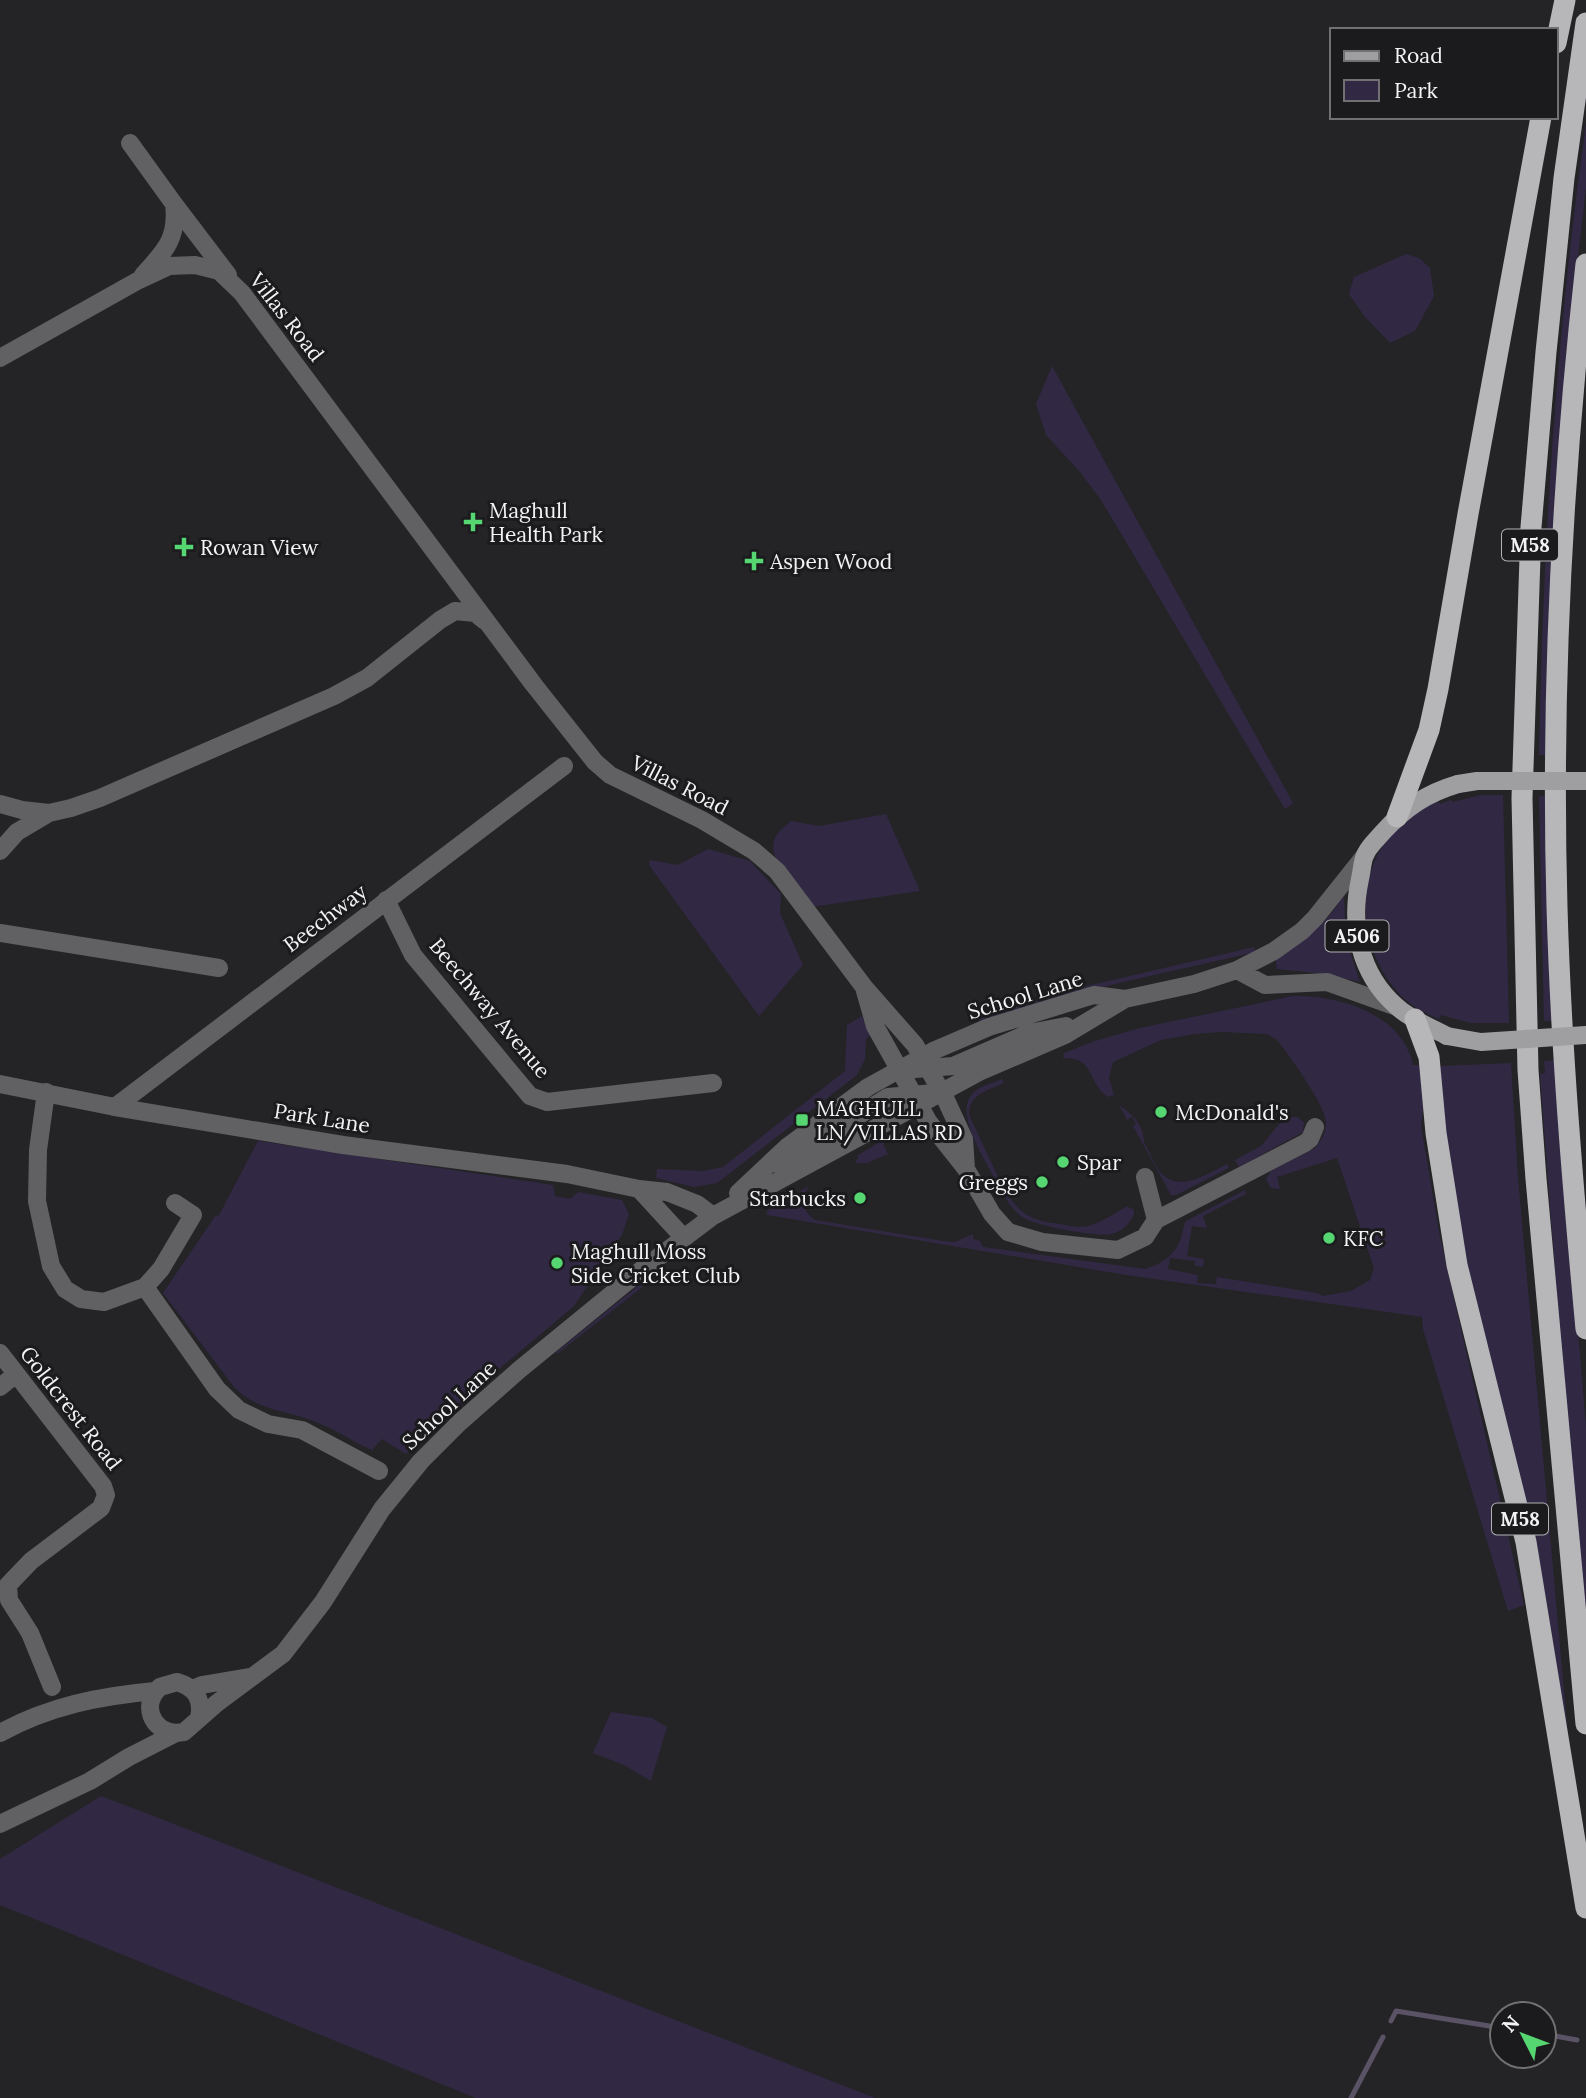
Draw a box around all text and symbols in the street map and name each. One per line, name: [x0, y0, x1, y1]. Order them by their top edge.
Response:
legend: [1330, 28, 1558, 119]
text: Road: [1394, 42, 1443, 69]
text: Park: [1394, 77, 1438, 104]
street label: Villas Road: [243, 266, 330, 367]
place label: Maghull Health Park: [489, 497, 603, 548]
marker: Maghull Health Park: [463, 512, 483, 532]
road number: M58: [1502, 530, 1558, 560]
place label: Rowan View: [200, 534, 318, 561]
marker: Rowan View: [174, 537, 194, 557]
place label: Aspen Wood: [769, 548, 892, 575]
marker: Aspen Wood: [744, 551, 764, 571]
street label: Villas Road: [626, 749, 733, 821]
street label: Beechway: [278, 878, 372, 958]
road number: A506: [1326, 920, 1388, 952]
street label: Beechway Avenue: [424, 933, 556, 1083]
street label: School Lane: [964, 965, 1086, 1025]
place label: MAGHULL LN/VILLAS RD: [816, 1095, 963, 1146]
street label: Park Lane: [272, 1097, 372, 1139]
place label: McDonald's: [1175, 1099, 1289, 1126]
marker: McDonald's: [1153, 1104, 1169, 1120]
marker: MAGHULL LN/VILLAS RD: [794, 1112, 810, 1128]
place label: Spar: [1077, 1149, 1121, 1176]
marker: Spar: [1055, 1154, 1071, 1170]
place label: Greggs: [959, 1169, 1028, 1196]
marker: Greggs: [1034, 1174, 1050, 1190]
place label: Starbucks: [749, 1185, 846, 1212]
marker: Starbucks: [852, 1190, 868, 1206]
place label: KFC: [1343, 1225, 1384, 1252]
marker: KFC: [1321, 1230, 1337, 1246]
place label: Maghull Moss Side Cricket Club: [571, 1238, 740, 1289]
marker: Maghull Moss Side Cricket Club: [549, 1255, 565, 1271]
street label: Goldcrest Road: [14, 1341, 128, 1475]
street label: School Lane: [396, 1355, 502, 1455]
road number: M58: [1492, 1504, 1548, 1534]
north arrow: [1488, 2000, 1558, 2070]
text: N: [1497, 2010, 1524, 2037]

